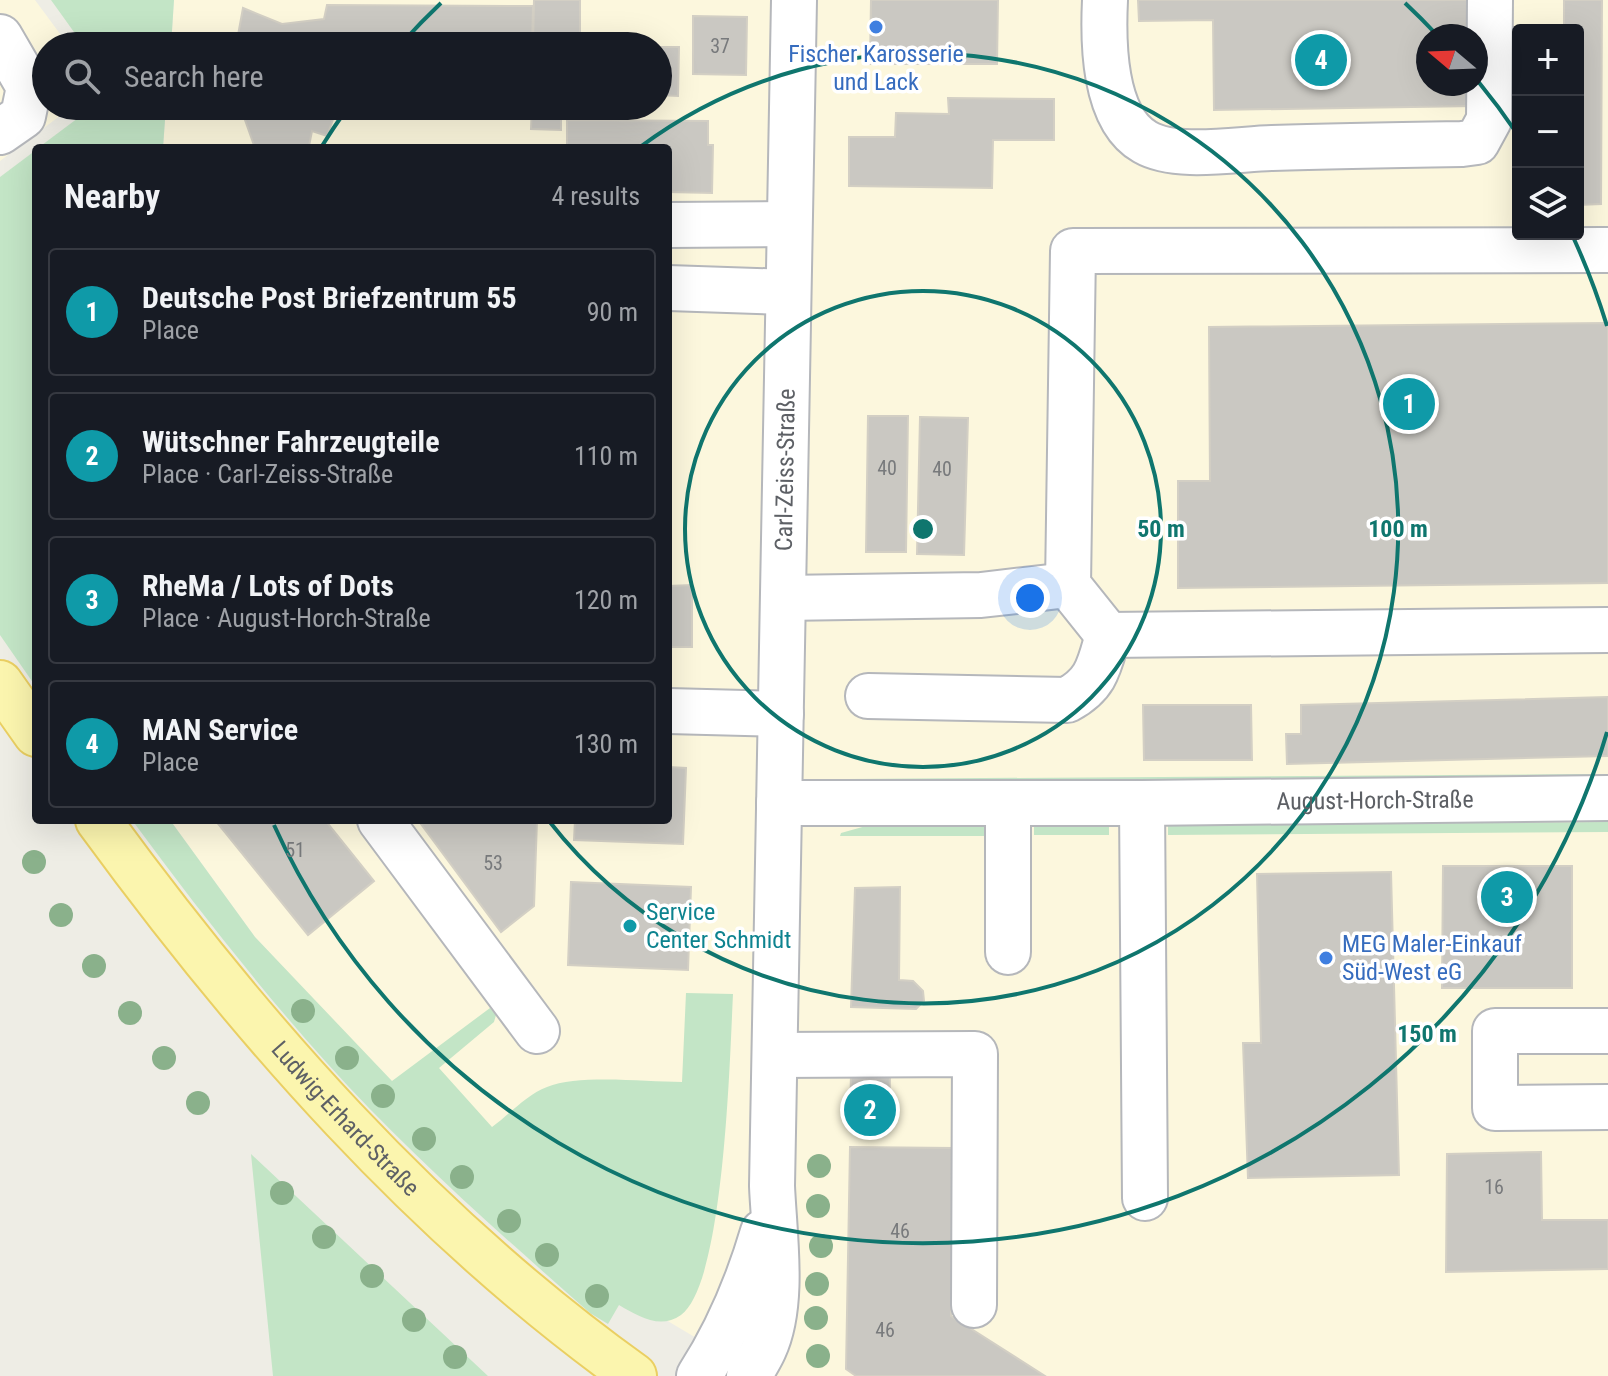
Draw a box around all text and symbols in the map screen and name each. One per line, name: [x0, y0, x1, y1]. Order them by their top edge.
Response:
marker: Fischer Karosserie und Lack: [867, 18, 885, 36]
north arrow: [1416, 24, 1488, 96]
map controls: [1512, 24, 1584, 240]
button: +: [1512, 24, 1584, 96]
pin: 4: [1295, 30, 1347, 90]
search box: [32, 32, 672, 120]
house number: 37: [710, 34, 730, 58]
place label: Fischer Karosserie und Lack: [788, 40, 964, 96]
icon: search: [60, 54, 104, 98]
text: Search here: [124, 59, 264, 94]
button: −: [1512, 96, 1584, 168]
button: layers: [1512, 168, 1584, 240]
text: Nearby: [64, 176, 160, 216]
text: 4 results: [551, 181, 640, 211]
text: Deutsche Post Briefzentrum 55: [142, 280, 517, 315]
text: 1: [85, 297, 99, 327]
text: 90 m: [587, 297, 638, 327]
text: Place: [142, 315, 199, 345]
pin: 1: [1383, 374, 1435, 434]
street label: Carl-Zeiss-Straße: [770, 388, 801, 551]
text: Wütschner Fahrzeugteile: [142, 424, 440, 459]
text: 2: [85, 441, 99, 471]
text: 110 m: [574, 441, 638, 471]
house number: 40: [877, 456, 897, 480]
house number: 40: [932, 457, 952, 481]
text: Place · Carl-Zeiss-Straße: [142, 459, 393, 489]
centre of rings: [909, 515, 937, 543]
text: 50 m: [1137, 515, 1185, 543]
text: 100 m: [1368, 515, 1428, 543]
text: RheMa / Lots of Dots: [142, 568, 394, 603]
your location: [1010, 578, 1050, 618]
text: 3: [85, 585, 99, 615]
text: 120 m: [574, 585, 638, 615]
text: Place · August-Horch-Straße: [142, 603, 431, 633]
text: MAN Service: [142, 712, 298, 747]
text: 4: [85, 729, 99, 759]
text: 130 m: [574, 729, 638, 759]
text: Place: [142, 747, 199, 777]
street label: August-Horch-Straße: [1276, 785, 1474, 816]
house number: 51: [285, 838, 305, 862]
house number: 53: [483, 851, 503, 875]
pin: 3: [1481, 867, 1533, 927]
place label: Service Center Schmidt: [646, 898, 791, 954]
marker: Service Center Schmidt: [621, 917, 639, 935]
place label: MEG Maler-Einkauf Süd-West eG: [1342, 930, 1522, 986]
marker: MEG Maler-Einkauf Süd-West eG: [1317, 949, 1335, 967]
text: 150 m: [1397, 1020, 1457, 1048]
street label: Ludwig-Erhard-Straße: [266, 1035, 425, 1202]
pin: 2: [844, 1080, 896, 1140]
house number: 16: [1484, 1175, 1504, 1199]
house number: 46: [890, 1219, 910, 1243]
house number: 46: [875, 1318, 895, 1342]

